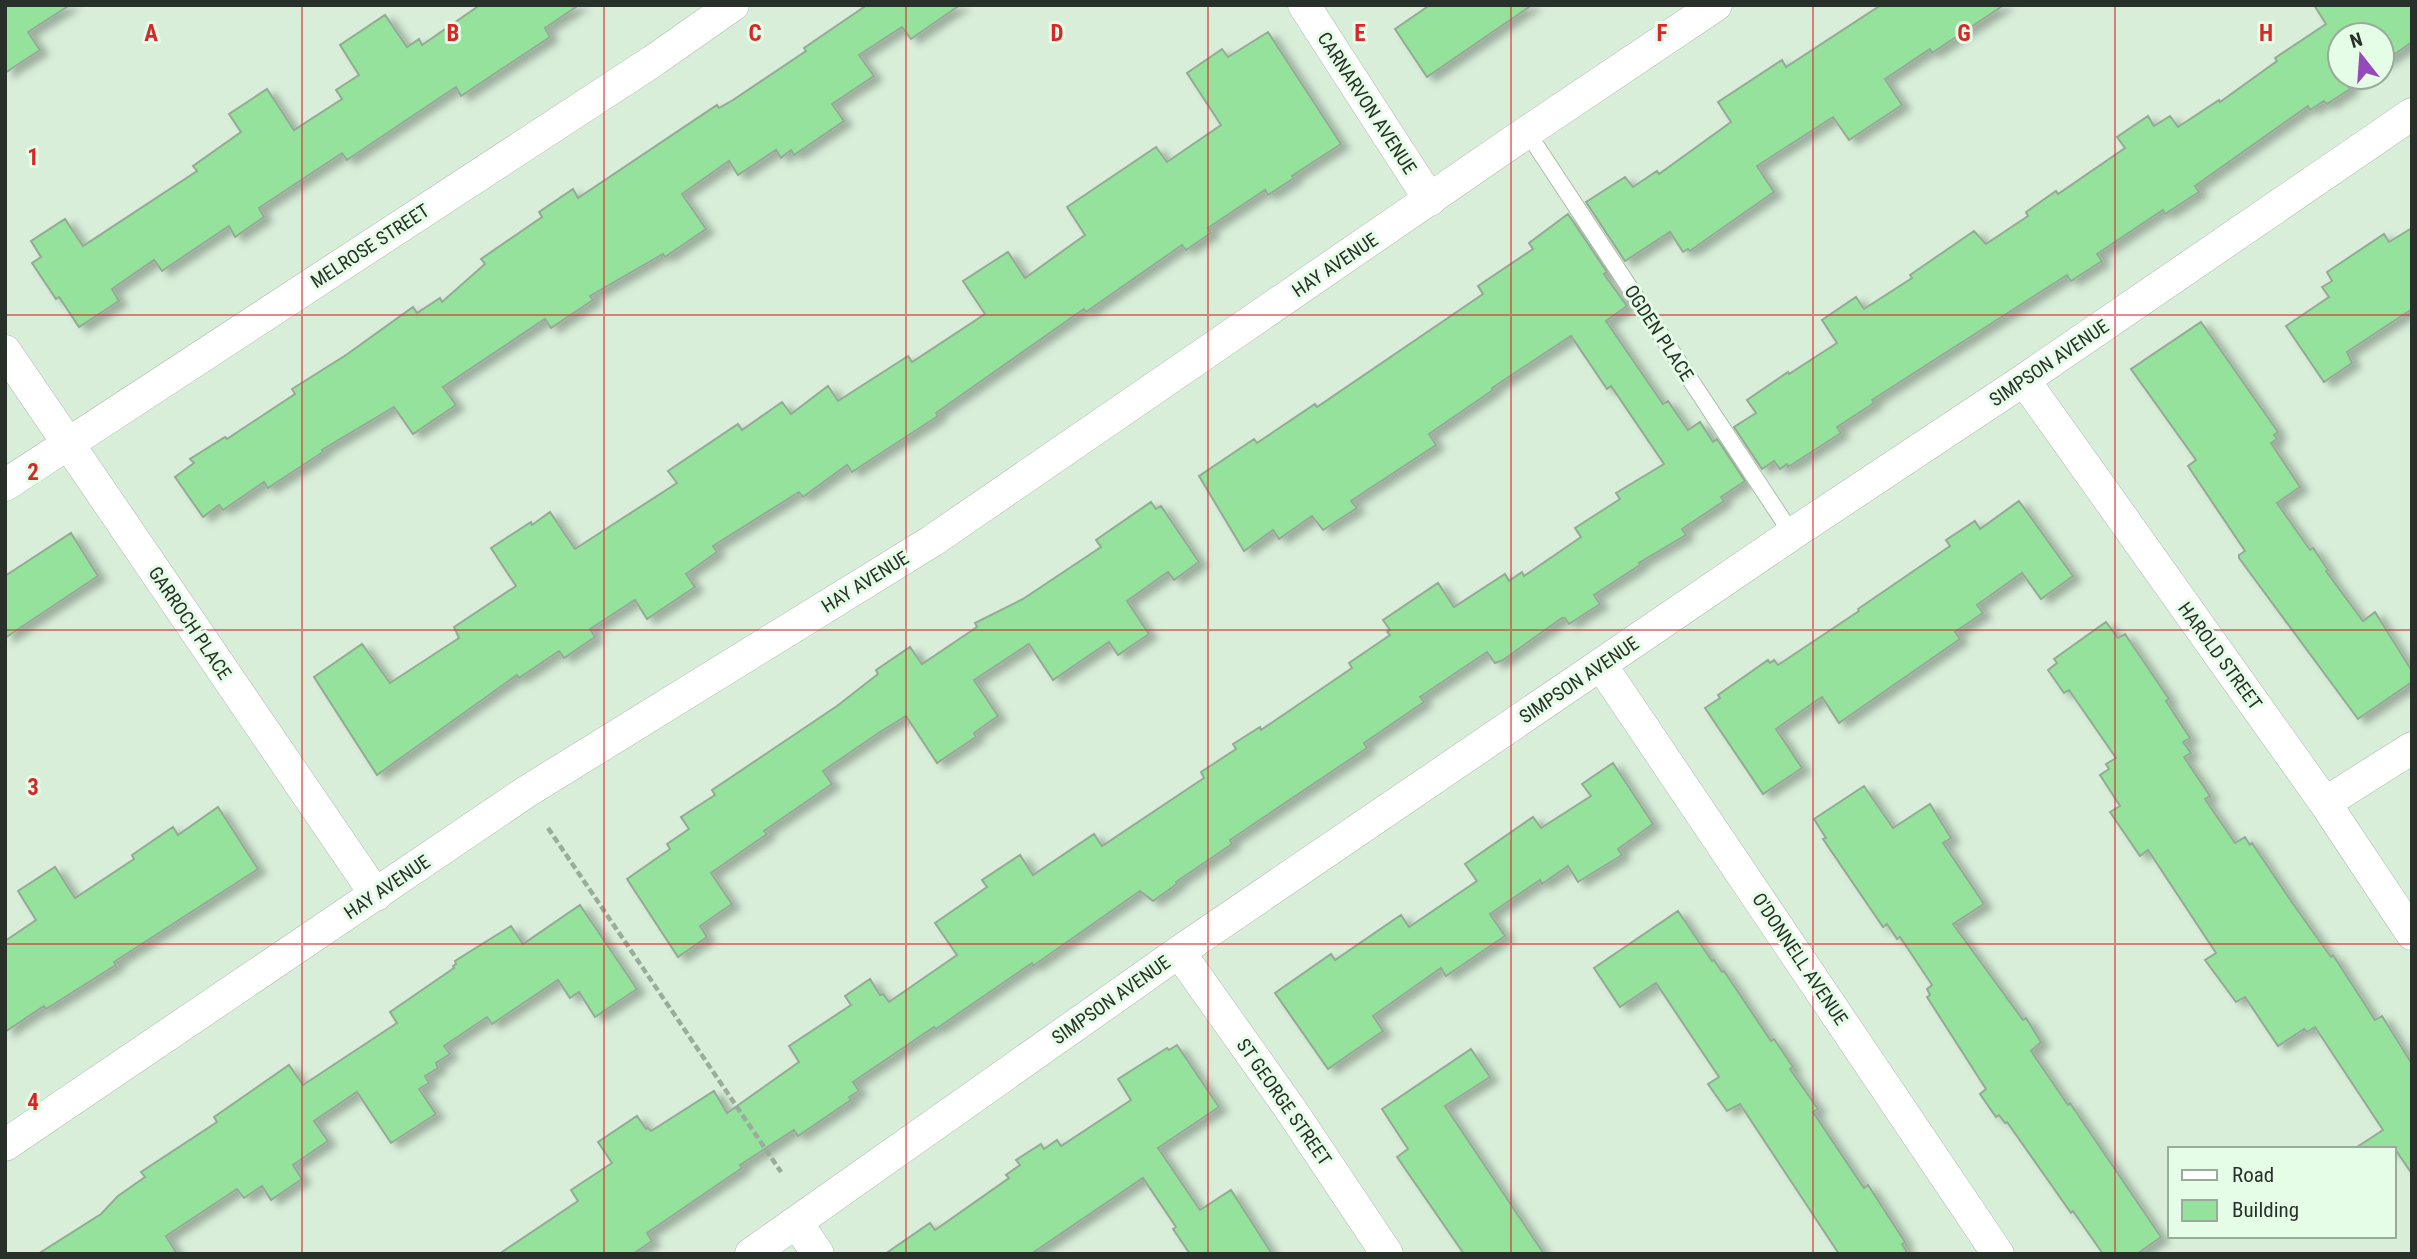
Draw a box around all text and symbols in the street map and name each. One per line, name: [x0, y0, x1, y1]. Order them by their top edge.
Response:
text: A: [144, 20, 158, 47]
text: B: [447, 20, 459, 47]
text: C: [748, 20, 762, 47]
text: D: [1051, 20, 1064, 47]
text: F: [1657, 20, 1668, 47]
text: G: [1957, 20, 1971, 47]
text: H: [2259, 20, 2273, 47]
north arrow: [2326, 21, 2396, 91]
street label: CARNARVON AVENUE: [1313, 28, 1421, 178]
text: N: [2347, 28, 2365, 53]
text: 1: [27, 144, 39, 171]
street label: MELROSE STREET: [306, 199, 434, 293]
street label: HAY AVENUE: [1288, 228, 1382, 302]
street label: OGDEN PLACE: [1619, 281, 1699, 385]
street label: SIMPSON AVENUE: [1985, 315, 2113, 411]
text: 2: [27, 459, 39, 486]
street label: HAY AVENUE: [817, 546, 913, 618]
street label: GARROCH PLACE: [144, 562, 236, 684]
street label: HAROLD STREET: [2173, 598, 2267, 714]
street label: SIMPSON AVENUE: [1515, 632, 1643, 728]
text: 3: [27, 774, 39, 801]
street label: HAY AVENUE: [340, 850, 434, 924]
street label: O'DONNELL AVENUE: [1747, 889, 1853, 1029]
street label: SIMPSON AVENUE: [1047, 951, 1175, 1049]
street label: ST GEORGE STREET: [1232, 1034, 1336, 1170]
text: 4: [27, 1089, 39, 1116]
legend: [2168, 1147, 2396, 1238]
text: Road: [2232, 1163, 2274, 1187]
text: Building: [2232, 1198, 2299, 1222]

